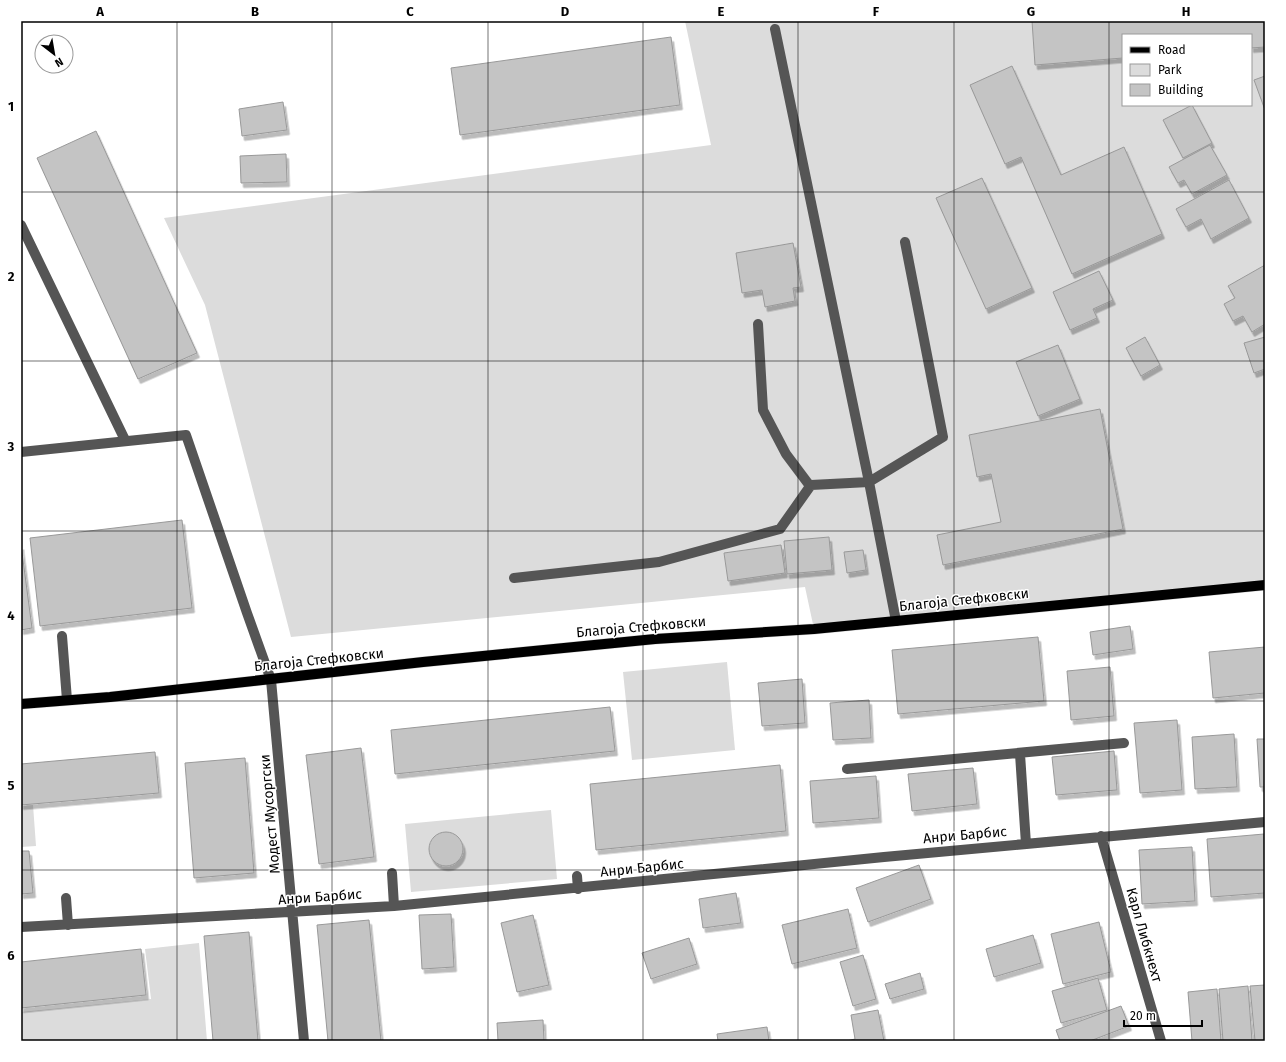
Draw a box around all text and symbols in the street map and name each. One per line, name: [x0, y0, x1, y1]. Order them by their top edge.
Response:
text: A: [95, 4, 104, 19]
text: B: [251, 4, 259, 19]
text: C: [406, 4, 414, 19]
text: D: [561, 4, 570, 19]
text: E: [718, 4, 725, 19]
text: F: [873, 4, 880, 19]
text: G: [1027, 4, 1035, 19]
text: H: [1182, 4, 1190, 19]
north arrow: [34, 34, 74, 74]
legend: [1122, 34, 1252, 106]
text: Road: [1158, 43, 1186, 57]
text: N: [52, 55, 65, 70]
text: Park: [1158, 63, 1182, 77]
text: Building: [1158, 83, 1204, 97]
text: 1: [8, 99, 14, 114]
text: 2: [8, 269, 15, 284]
text: 3: [7, 439, 15, 454]
street label: Благоја Стефковски: [898, 585, 1030, 615]
text: 4: [7, 608, 15, 623]
street label: Благоја Стефковски: [575, 613, 707, 641]
street label: Благоја Стефковски: [253, 645, 385, 675]
street label: Модест Мусоргски: [256, 754, 284, 874]
text: 5: [8, 778, 15, 793]
street label: Анри Барбис: [922, 823, 1008, 847]
street label: Анри Барбис: [599, 855, 685, 881]
street label: Анри Барбис: [278, 886, 363, 908]
street label: Карл Либкнехт: [1122, 886, 1166, 985]
text: 6: [7, 948, 15, 963]
scale bar: [1124, 1002, 1202, 1028]
text: 20 m: [1130, 1009, 1156, 1023]

